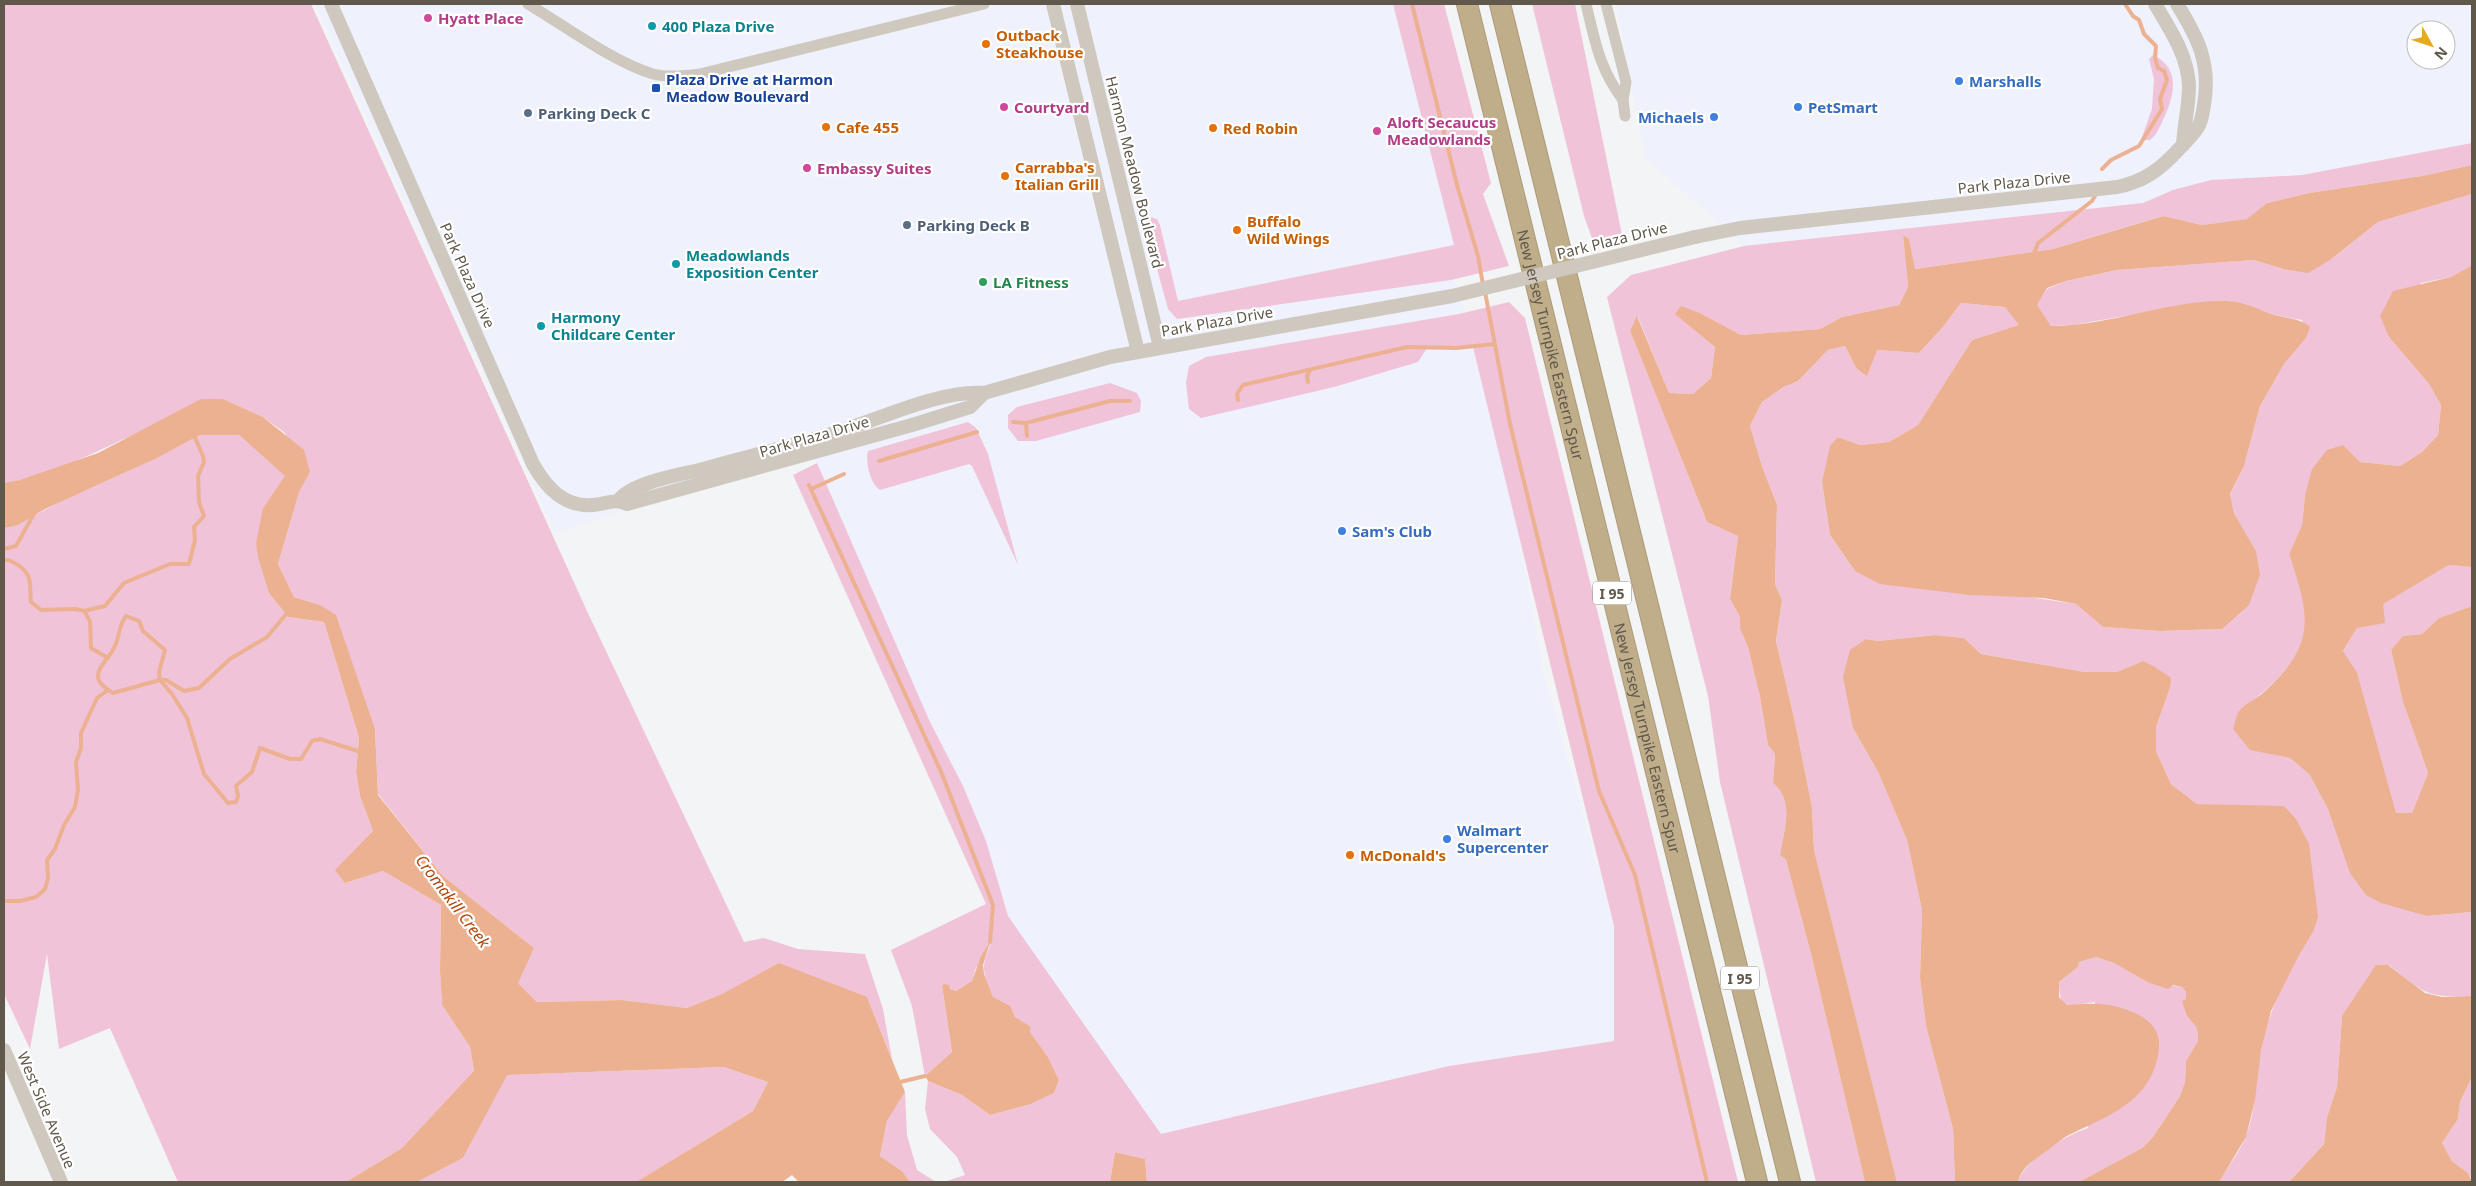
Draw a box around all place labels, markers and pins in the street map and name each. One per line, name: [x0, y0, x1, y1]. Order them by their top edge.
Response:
place label: Hyatt Place: [438, 8, 523, 28]
marker: Hyatt Place: [422, 12, 434, 24]
place label: 400 Plaza Drive: [662, 16, 774, 36]
marker: 400 Plaza Drive: [646, 20, 658, 32]
place label: Outback Steakhouse: [996, 25, 1083, 62]
marker: Outback Steakhouse: [980, 38, 992, 50]
place label: Plaza Drive at Harmon Meadow Boulevard: [666, 69, 833, 106]
place label: Marshalls: [1969, 71, 2042, 91]
marker: Marshalls: [1953, 75, 1965, 87]
marker: Plaza Drive at Harmon Meadow Boulevard: [650, 82, 662, 94]
place label: Courtyard: [1014, 97, 1089, 117]
place label: PetSmart: [1808, 97, 1878, 117]
marker: Courtyard: [998, 101, 1010, 113]
marker: PetSmart: [1792, 101, 1804, 113]
place label: Parking Deck C: [538, 103, 651, 123]
marker: Parking Deck C: [522, 107, 534, 119]
place label: Michaels: [1638, 107, 1704, 127]
marker: Michaels: [1708, 111, 1720, 123]
place label: Aloft Secaucus Meadowlands: [1387, 112, 1496, 149]
place label: Cafe 455: [836, 117, 899, 137]
place label: Red Robin: [1223, 118, 1298, 138]
marker: Cafe 455: [820, 121, 832, 133]
marker: Red Robin: [1207, 122, 1219, 134]
marker: Aloft Secaucus Meadowlands: [1371, 125, 1383, 137]
place label: Carrabba's Italian Grill: [1015, 157, 1099, 194]
place label: Embassy Suites: [817, 158, 932, 178]
marker: Embassy Suites: [801, 162, 813, 174]
marker: Carrabba's Italian Grill: [999, 170, 1011, 182]
place label: Buffalo Wild Wings: [1247, 211, 1330, 248]
place label: Parking Deck B: [917, 215, 1030, 235]
marker: Parking Deck B: [901, 219, 913, 231]
marker: Buffalo Wild Wings: [1231, 224, 1243, 236]
place label: Meadowlands Exposition Center: [686, 245, 819, 282]
marker: Meadowlands Exposition Center: [670, 258, 682, 270]
place label: LA Fitness: [993, 272, 1069, 292]
marker: LA Fitness: [977, 276, 989, 288]
place label: Harmony Childcare Center: [551, 307, 676, 344]
marker: Harmony Childcare Center: [535, 320, 547, 332]
place label: Sam's Club: [1352, 521, 1432, 541]
marker: Sam's Club: [1336, 525, 1348, 537]
place label: Walmart Supercenter: [1457, 820, 1549, 857]
marker: Walmart Supercenter: [1441, 833, 1453, 845]
place label: McDonald's: [1360, 845, 1446, 865]
marker: McDonald's: [1344, 849, 1356, 861]

